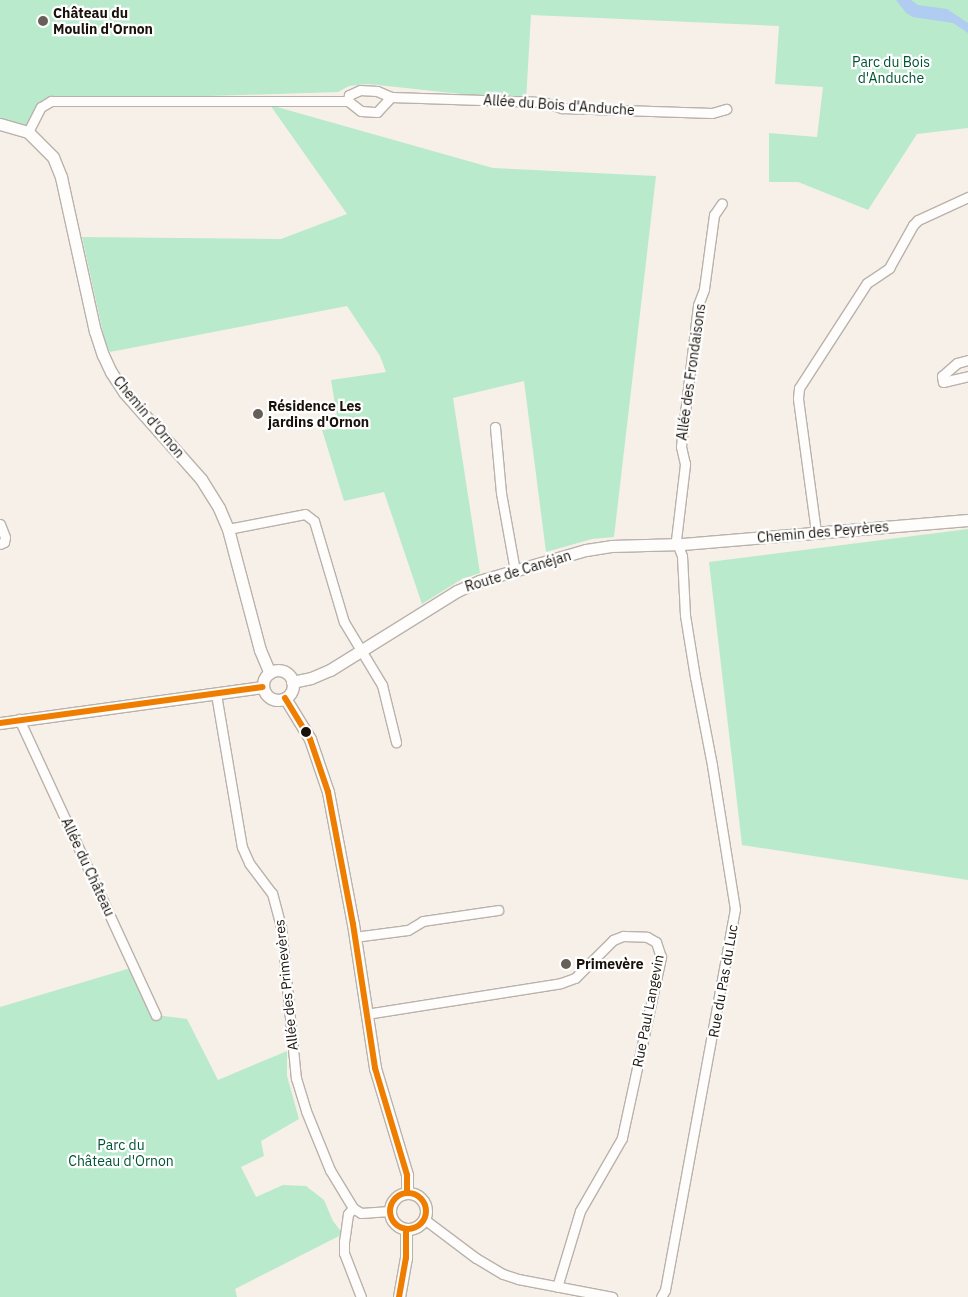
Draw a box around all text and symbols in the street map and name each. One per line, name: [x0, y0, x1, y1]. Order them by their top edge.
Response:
place label: Château du Moulin d'Ornon: [53, 5, 153, 38]
marker: Château du Moulin d'Ornon: [37, 15, 49, 27]
park label: Parc du Bois d'Anduche: [852, 54, 930, 86]
street label: Allée du Bois d'Anduche: [483, 91, 635, 119]
street label: Allée des Frondaisons: [673, 302, 709, 442]
street label: Chemin d'Ornon: [110, 373, 188, 461]
place label: Résidence Les jardins d'Ornon: [268, 398, 369, 431]
marker: Résidence Les jardins d'Ornon: [252, 408, 264, 420]
street label: Chemin des Peyrères: [756, 518, 890, 546]
street label: Route de Canéjan: [463, 547, 573, 595]
unlabelled marker: [301, 727, 311, 737]
street label: Allée du Château: [58, 815, 118, 919]
street label: Allée des Primevères: [271, 919, 301, 1051]
street label: Rue du Pas du Luc: [705, 923, 741, 1039]
street label: Rue Paul Langevin: [629, 953, 667, 1069]
place label: Primevère: [576, 956, 644, 972]
marker: Primevère: [560, 958, 572, 970]
park label: Parc du Château d'Ornon: [68, 1137, 174, 1170]

